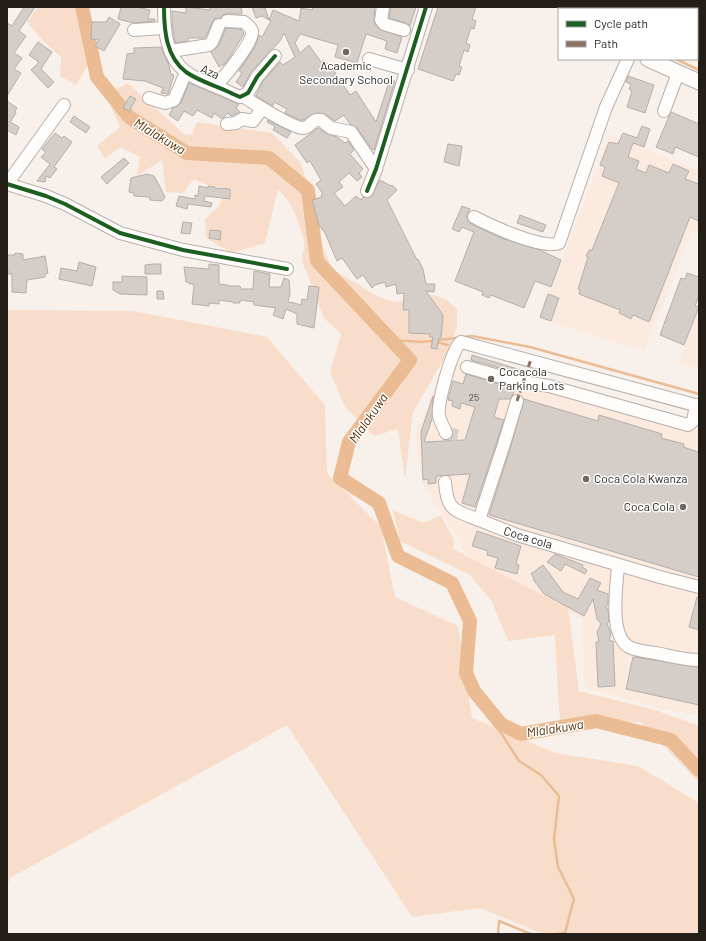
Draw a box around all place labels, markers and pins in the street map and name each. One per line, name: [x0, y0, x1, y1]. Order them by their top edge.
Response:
marker: Academic Secondary School: [341, 47, 351, 57]
place label: Academic Secondary School: [299, 58, 393, 86]
place label: Cocacola Parking Lots: [499, 364, 565, 392]
marker: Cocacola Parking Lots: [486, 374, 496, 384]
place label: Coca Cola Kwanza: [594, 471, 687, 485]
marker: Coca Cola Kwanza: [581, 474, 591, 484]
place label: Coca Cola: [624, 499, 675, 513]
marker: Coca Cola: [678, 502, 688, 512]

